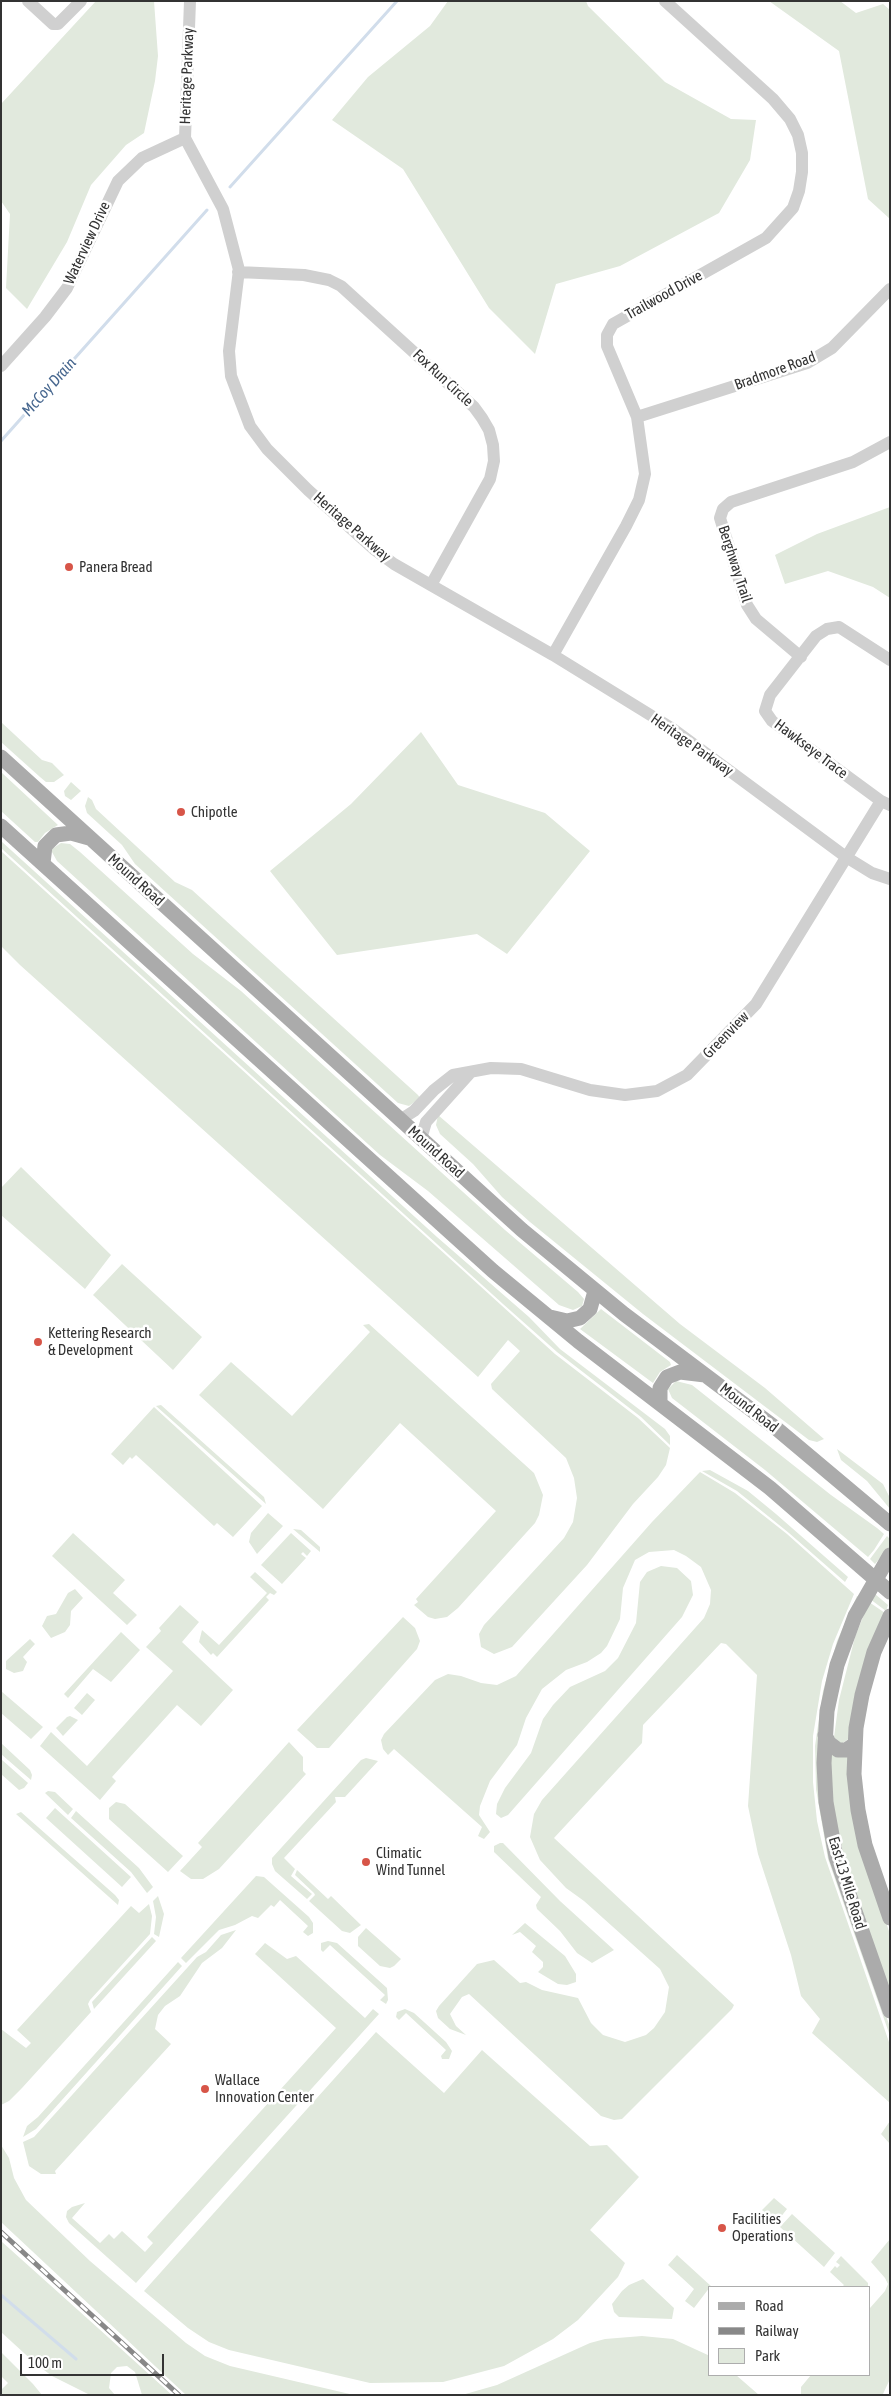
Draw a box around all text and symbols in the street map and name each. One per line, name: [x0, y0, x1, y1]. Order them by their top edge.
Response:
street label: Heritage Parkway: [176, 27, 198, 125]
street label: Waterview Drive: [60, 199, 114, 287]
street label: Trailwood Drive: [622, 266, 706, 324]
street label: Fox Run Circle: [409, 346, 477, 410]
street label: Bradmore Road: [732, 348, 818, 394]
water label: McCoy Drain: [18, 354, 80, 420]
street label: Heritage Parkway: [310, 488, 394, 566]
street label: Berghway Trail: [714, 523, 756, 605]
place label: Panera Bread: [79, 558, 153, 576]
marker: Panera Bread: [63, 561, 75, 573]
street label: Heritage Parkway: [647, 710, 737, 780]
street label: Hawkseye Trace: [771, 716, 851, 782]
place label: Chipotle: [191, 803, 238, 821]
marker: Chipotle: [175, 806, 187, 818]
street label: Mound Road: [104, 850, 168, 910]
street label: Greenview: [699, 1008, 753, 1062]
street label: Mound Road: [404, 1122, 468, 1182]
place label: Kettering Research & Development: [48, 1324, 151, 1359]
marker: Kettering Research & Development: [32, 1336, 44, 1348]
street label: Mound Road: [716, 1380, 782, 1436]
street label: East 13 Mile Road: [824, 1834, 870, 1932]
place label: Climatic Wind Tunnel: [376, 1844, 445, 1879]
marker: Climatic Wind Tunnel: [360, 1856, 372, 1868]
place label: Wallace Innovation Center: [215, 2071, 314, 2106]
marker: Wallace Innovation Center: [199, 2083, 211, 2095]
place label: Facilities Operations: [732, 2210, 793, 2245]
marker: Facilities Operations: [716, 2222, 728, 2234]
legend: [708, 2286, 871, 2376]
text: Road: [755, 2297, 784, 2314]
text: Railway: [755, 2322, 799, 2339]
scale bar: [22, 2344, 166, 2376]
text: Park: [755, 2347, 780, 2364]
text: 100 m: [28, 2354, 62, 2371]

